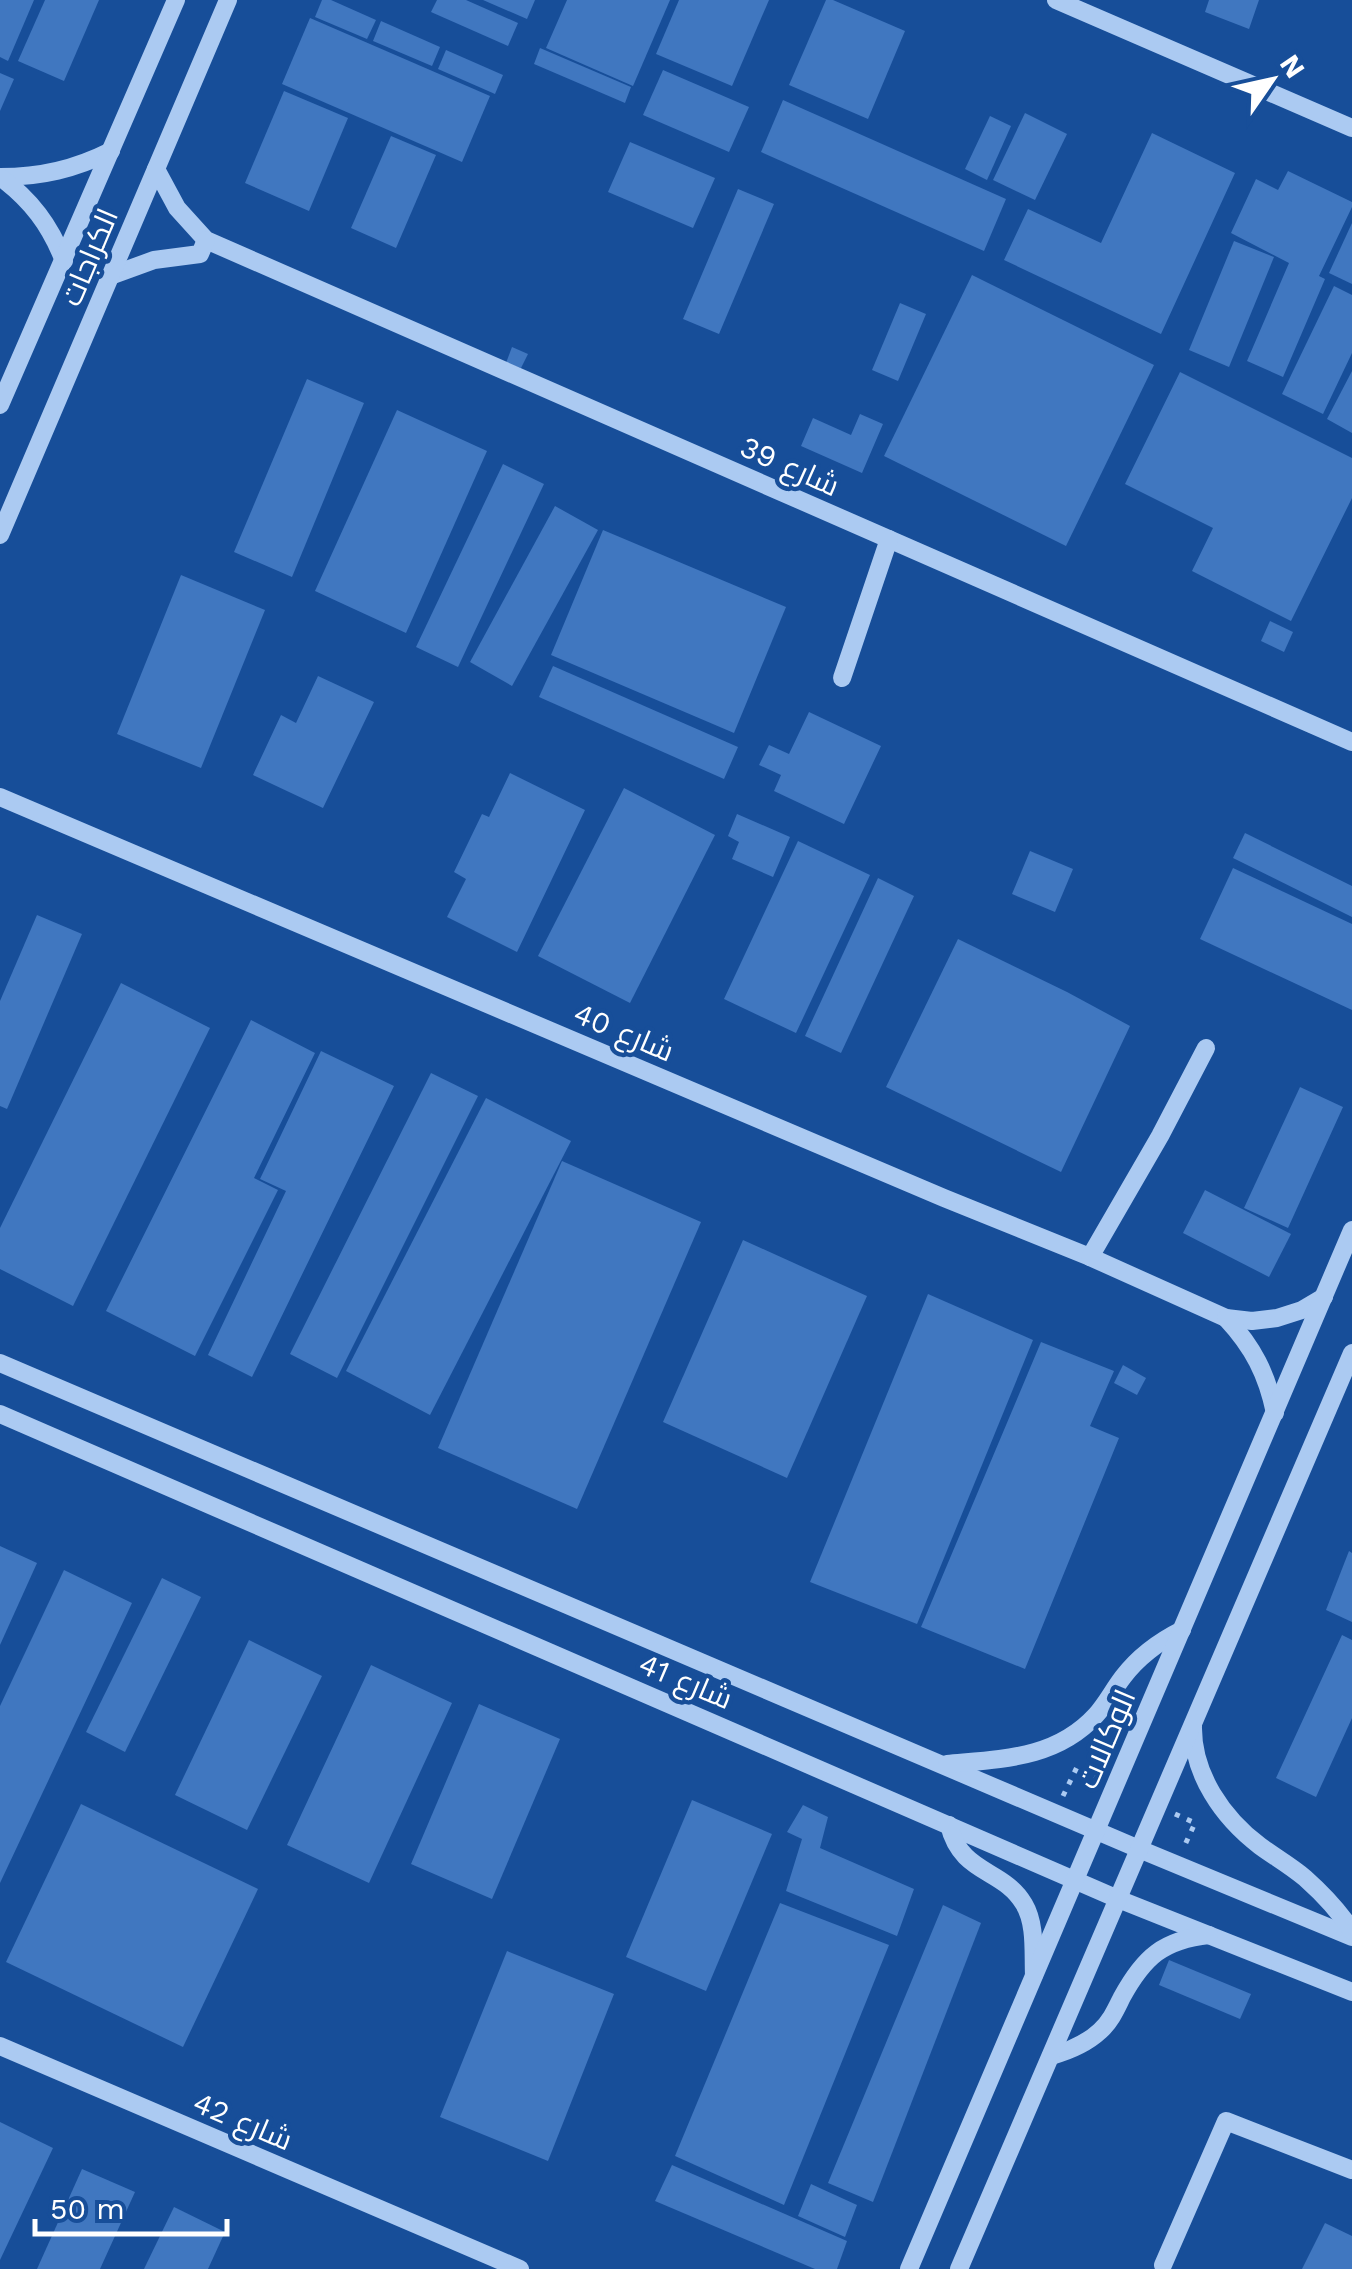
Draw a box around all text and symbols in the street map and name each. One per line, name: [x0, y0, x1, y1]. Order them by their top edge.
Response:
north arrow: [1222, 30, 1322, 130]
text: N: [1273, 48, 1312, 84]
street label: الكراجات: [53, 203, 125, 311]
street label: شارع 39: [734, 429, 845, 506]
street label: شارع 40: [568, 995, 679, 1071]
street label: شارع 41: [633, 1646, 738, 1719]
street label: الوكالات: [1070, 1684, 1142, 1794]
street label: شارع 42: [187, 2085, 298, 2160]
scale bar: [35, 2174, 228, 2236]
text: 50 m: [50, 2191, 125, 2226]

